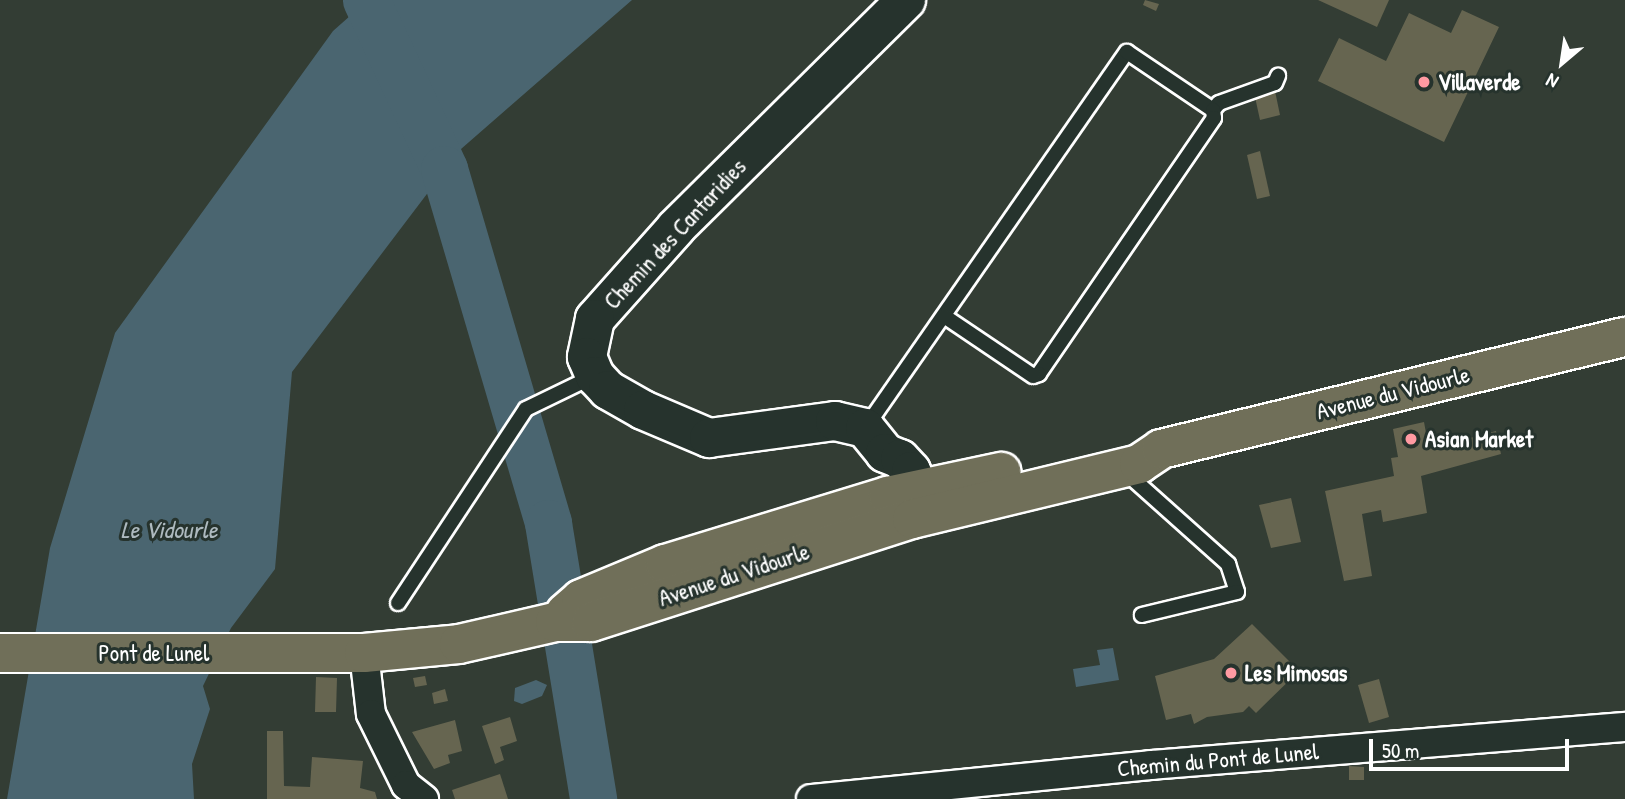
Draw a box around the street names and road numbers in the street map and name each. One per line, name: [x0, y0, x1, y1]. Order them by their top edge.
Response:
street label: Chemin des Cantaridies: [598, 153, 752, 315]
street label: Avenue du Vidourle: [1314, 361, 1472, 425]
street label: Avenue du Vidourle: [655, 538, 813, 612]
street label: Pont de Lunel: [99, 639, 209, 667]
street label: Chemin du Pont de Lunel: [1116, 737, 1320, 783]

